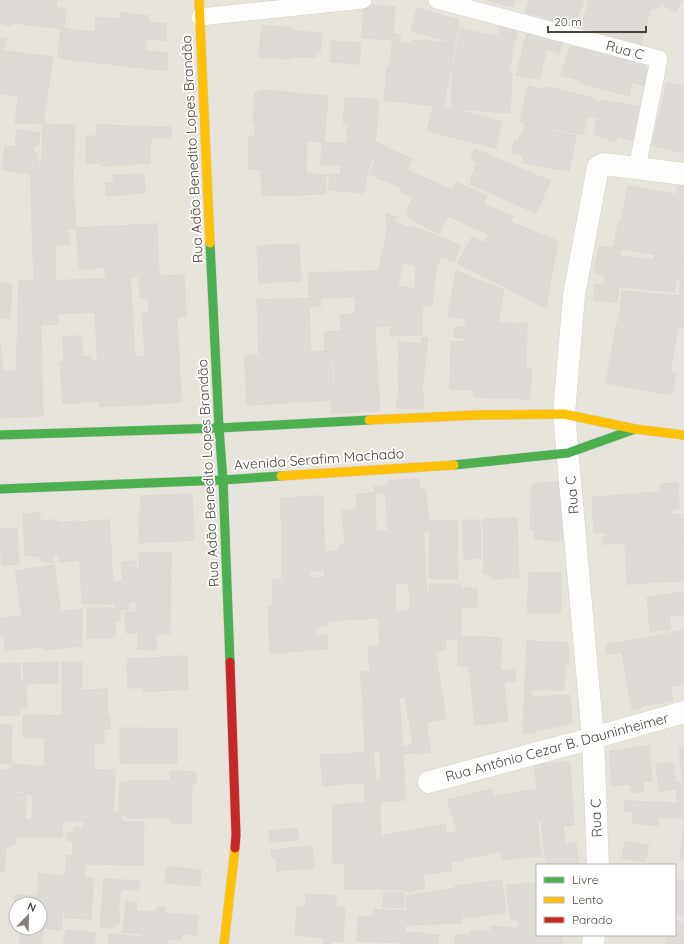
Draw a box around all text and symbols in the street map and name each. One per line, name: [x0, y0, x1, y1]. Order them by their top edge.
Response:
scale bar: [548, 8, 646, 34]
text: 20 m: [554, 14, 582, 29]
street label: Rua Adão Benedito Lopes Brandão: [177, 35, 207, 263]
street label: Rua C: [604, 36, 646, 64]
street label: Rua Adão Benedito Lopes Brandão: [193, 359, 223, 587]
street label: Avenida Serafim Machado: [233, 444, 405, 474]
street label: Rua C: [561, 475, 583, 515]
street label: Rua Antônio Cezar B. Dauninheimer: [443, 708, 671, 786]
street label: Rua C: [586, 798, 606, 838]
legend: [536, 864, 676, 936]
text: Livre: [572, 872, 599, 887]
text: Lento: [572, 892, 603, 907]
north arrow: [8, 896, 48, 936]
text: N: [25, 899, 38, 915]
text: Parado: [572, 912, 613, 927]

